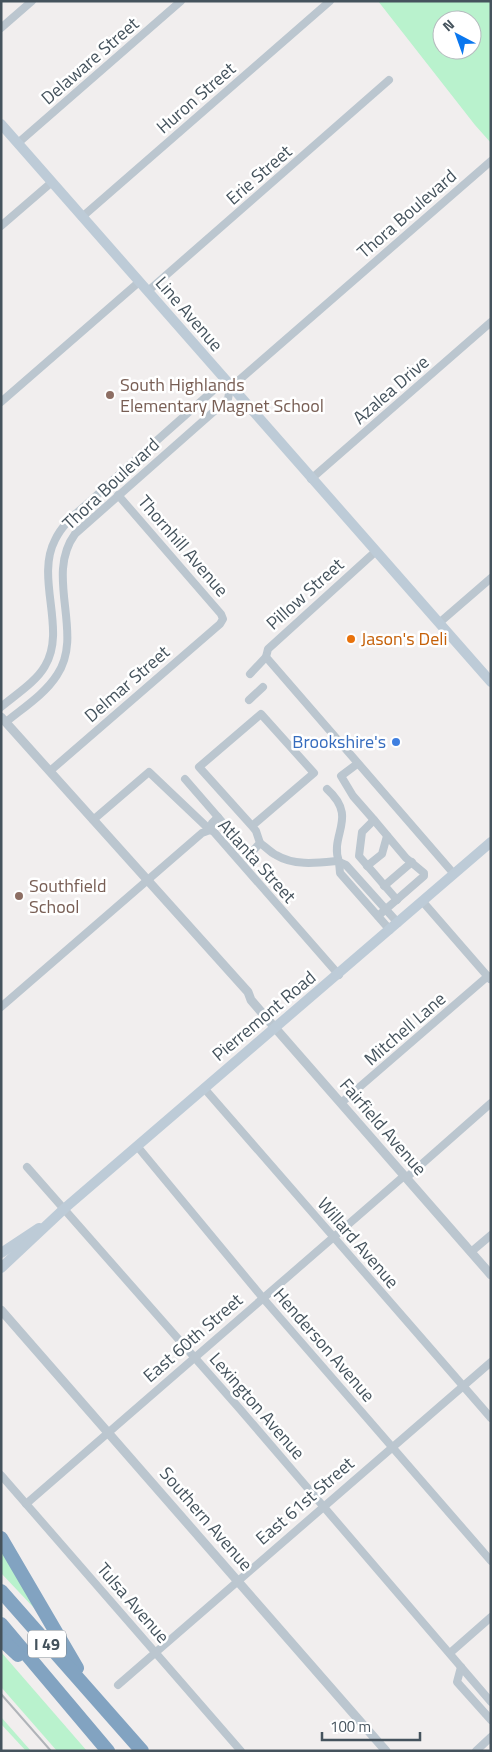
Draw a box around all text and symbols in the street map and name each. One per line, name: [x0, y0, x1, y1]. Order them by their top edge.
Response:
street label: Delaware Street: [35, 10, 145, 111]
north arrow: [432, 10, 482, 60]
text: N: [438, 14, 459, 36]
street label: Huron Street: [150, 55, 242, 140]
street label: Erie Street: [220, 138, 298, 211]
street label: Thora Boulevard: [351, 163, 462, 265]
street label: Line Avenue: [149, 270, 230, 357]
street label: Azalea Drive: [347, 349, 435, 430]
place label: South Highlands Elementary Magnet School: [120, 371, 324, 419]
marker: South Highlands Elementary Magnet School: [104, 389, 116, 401]
street label: Thora Boulevard: [56, 431, 165, 536]
street label: Thornhill Avenue: [132, 489, 235, 602]
street label: Pillow Street: [260, 551, 350, 636]
place label: Jason's Deli: [361, 625, 447, 652]
marker: Jason's Deli: [345, 633, 357, 645]
street label: Delmar Street: [78, 638, 176, 728]
place label: Brookshire's: [292, 728, 386, 755]
marker: Brookshire's: [390, 736, 402, 748]
street label: Atlanta Street: [212, 813, 303, 909]
place label: Southfield School: [29, 872, 106, 920]
marker: Southfield School: [13, 890, 25, 902]
street label: Pierremont Road: [206, 964, 322, 1067]
street label: Mitchell Lane: [358, 985, 452, 1072]
street label: Fairfield Avenue: [333, 1072, 433, 1181]
street label: Willard Avenue: [311, 1191, 406, 1294]
street label: Henderson Avenue: [267, 1282, 382, 1408]
street label: East 60th Street: [137, 1286, 249, 1389]
street label: Lexington Avenue: [203, 1346, 312, 1465]
street label: East 61st Street: [249, 1450, 360, 1551]
street label: Southern Avenue: [154, 1461, 259, 1577]
street label: Tulsa Avenue: [91, 1556, 176, 1649]
road number: I 49: [28, 1630, 66, 1658]
scale bar: [322, 1710, 420, 1742]
text: 100 m: [330, 1715, 371, 1738]

